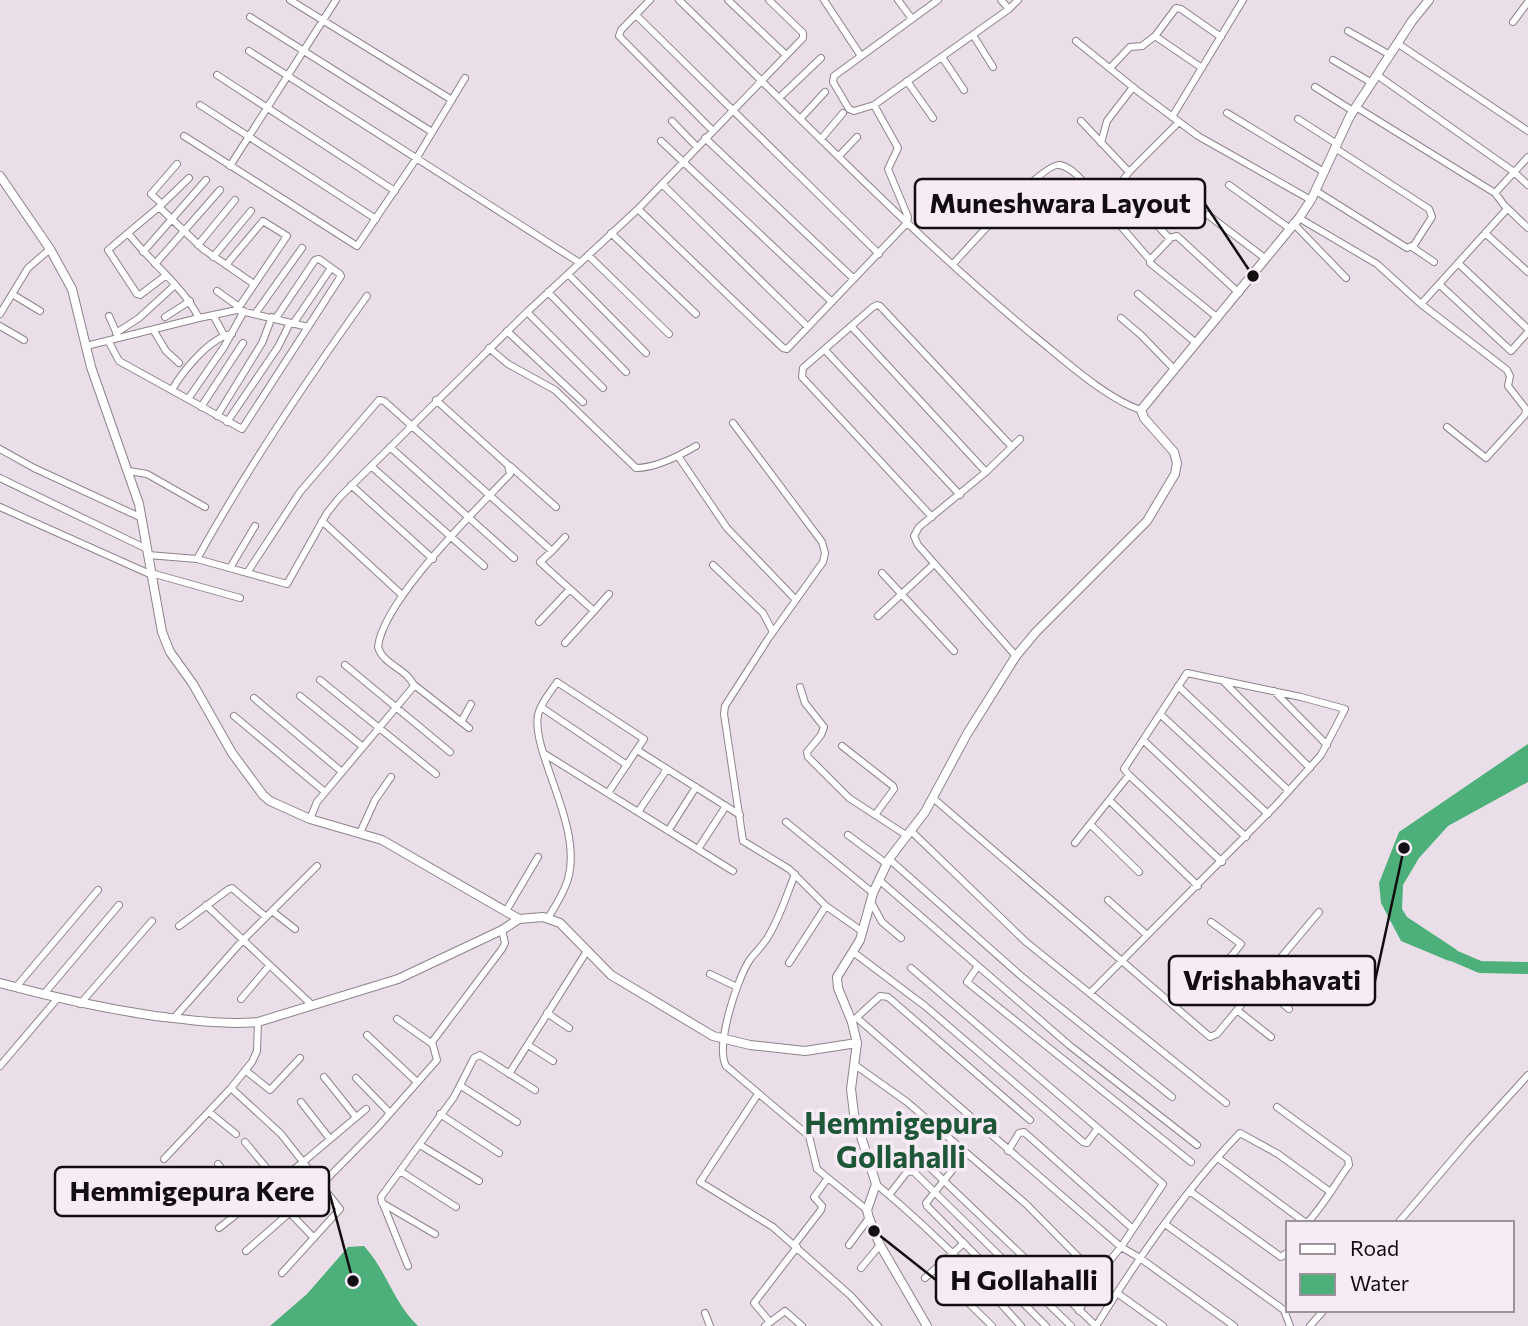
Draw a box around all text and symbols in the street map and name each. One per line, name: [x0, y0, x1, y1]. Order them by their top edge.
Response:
callout: Muneshwara Layout: [915, 179, 1205, 228]
text: Muneshwara Layout: [929, 185, 1191, 219]
callout: Vrishabhavati: [1169, 956, 1375, 1005]
text: Vrishabhavati: [1183, 962, 1361, 996]
district label: Hemmigepura Gollahalli: [804, 1103, 998, 1174]
callout: Hemmigepura Kere: [55, 1167, 329, 1216]
text: Hemmigepura Kere: [69, 1173, 315, 1207]
legend: [1286, 1221, 1514, 1312]
text: Road: [1350, 1235, 1399, 1260]
callout: H Gollahalli: [936, 1256, 1112, 1305]
text: H Gollahalli: [950, 1262, 1098, 1296]
text: Water: [1350, 1270, 1409, 1295]

